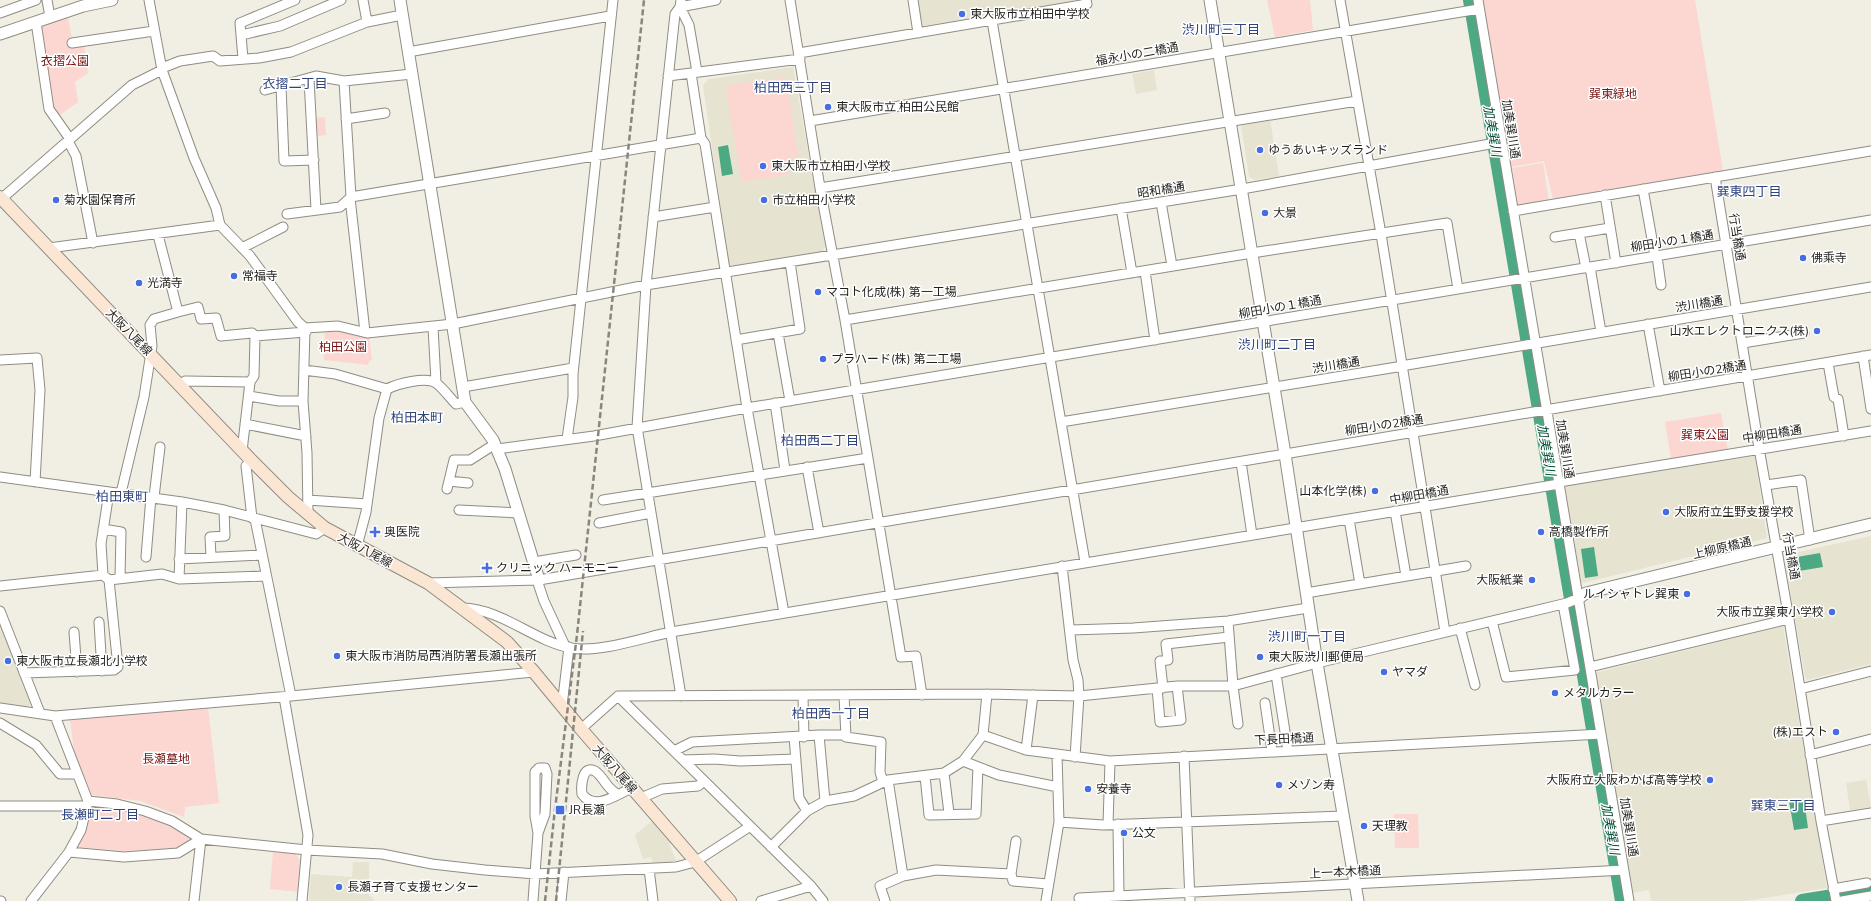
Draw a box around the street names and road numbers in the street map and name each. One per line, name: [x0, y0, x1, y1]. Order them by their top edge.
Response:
street label: 福永小の二橋通: [1094, 39, 1180, 69]
street label: 加美巽川通: [1498, 98, 1524, 160]
street label: 昭和橋通: [1136, 178, 1186, 202]
street label: 行当橋通: [1725, 212, 1749, 262]
street label: 柳田小の１橋通: [1629, 227, 1715, 255]
street label: 柳田小の１橋通: [1237, 292, 1323, 322]
street label: 渋川橋通: [1674, 292, 1724, 316]
street label: 大阪八尾線: [102, 305, 156, 359]
street label: 渋川橋通: [1311, 353, 1361, 377]
street label: 柳田小の2橋通: [1667, 357, 1747, 385]
street label: 柳田小の2橋通: [1344, 411, 1424, 439]
street label: 加美巽川通: [1552, 418, 1578, 480]
street label: 中柳田橋通: [1741, 421, 1803, 447]
street label: 中柳田橋通: [1388, 482, 1450, 508]
street label: 大阪八尾線: [335, 529, 395, 571]
street label: 行当橋通: [1779, 531, 1803, 581]
street label: 上柳原橋通: [1691, 533, 1753, 563]
street label: 下長田橋通: [1254, 729, 1314, 749]
street label: 大阪八尾線: [589, 741, 641, 797]
street label: 加美巽川通: [1616, 796, 1642, 858]
street label: 上一本木橋通: [1309, 862, 1381, 882]

